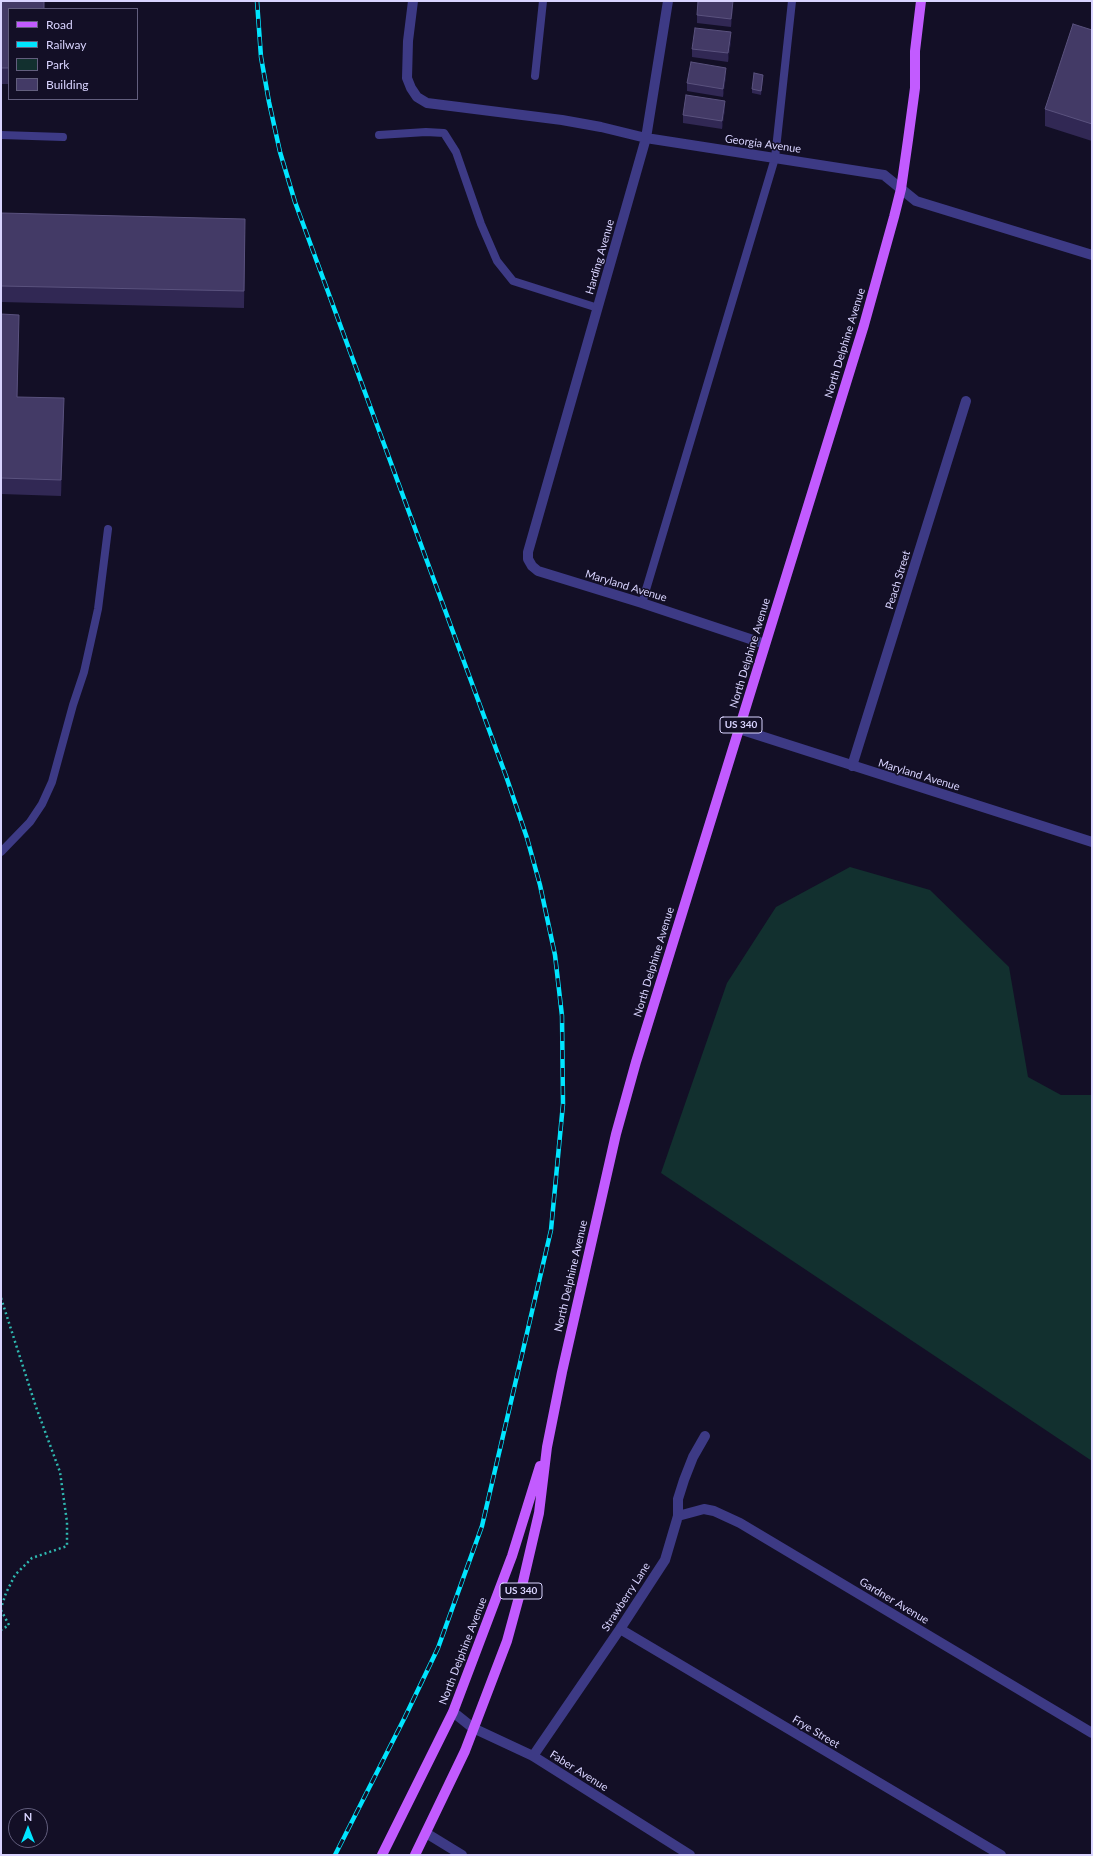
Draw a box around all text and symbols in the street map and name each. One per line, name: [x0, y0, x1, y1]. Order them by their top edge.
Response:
legend: [8, 8, 138, 100]
text: Road: [46, 17, 73, 32]
text: Railway: [46, 37, 86, 52]
text: Park: [46, 57, 69, 72]
text: Building: [46, 77, 89, 92]
street label: Georgia Avenue: [724, 132, 802, 156]
street label: Harding Avenue: [583, 218, 617, 296]
street label: North Delphine Avenue: [822, 286, 868, 400]
street label: Peach Street: [883, 549, 913, 611]
street label: Maryland Avenue: [584, 567, 668, 605]
street label: North Delphine Avenue: [727, 596, 773, 710]
road number: US 340: [720, 717, 762, 733]
street label: Maryland Avenue: [877, 756, 961, 794]
street label: North Delphine Avenue: [631, 905, 677, 1019]
street label: North Delphine Avenue: [552, 1219, 590, 1333]
street label: Strawberry Lane: [599, 1560, 653, 1634]
street label: Gardner Avenue: [857, 1575, 931, 1627]
road number: US 340: [500, 1583, 542, 1599]
street label: North Delphine Avenue: [436, 1595, 490, 1707]
street label: Frye Street: [790, 1713, 842, 1751]
street label: Faber Avenue: [547, 1748, 611, 1794]
north arrow: [8, 1808, 48, 1848]
text: N: [24, 1810, 32, 1823]

